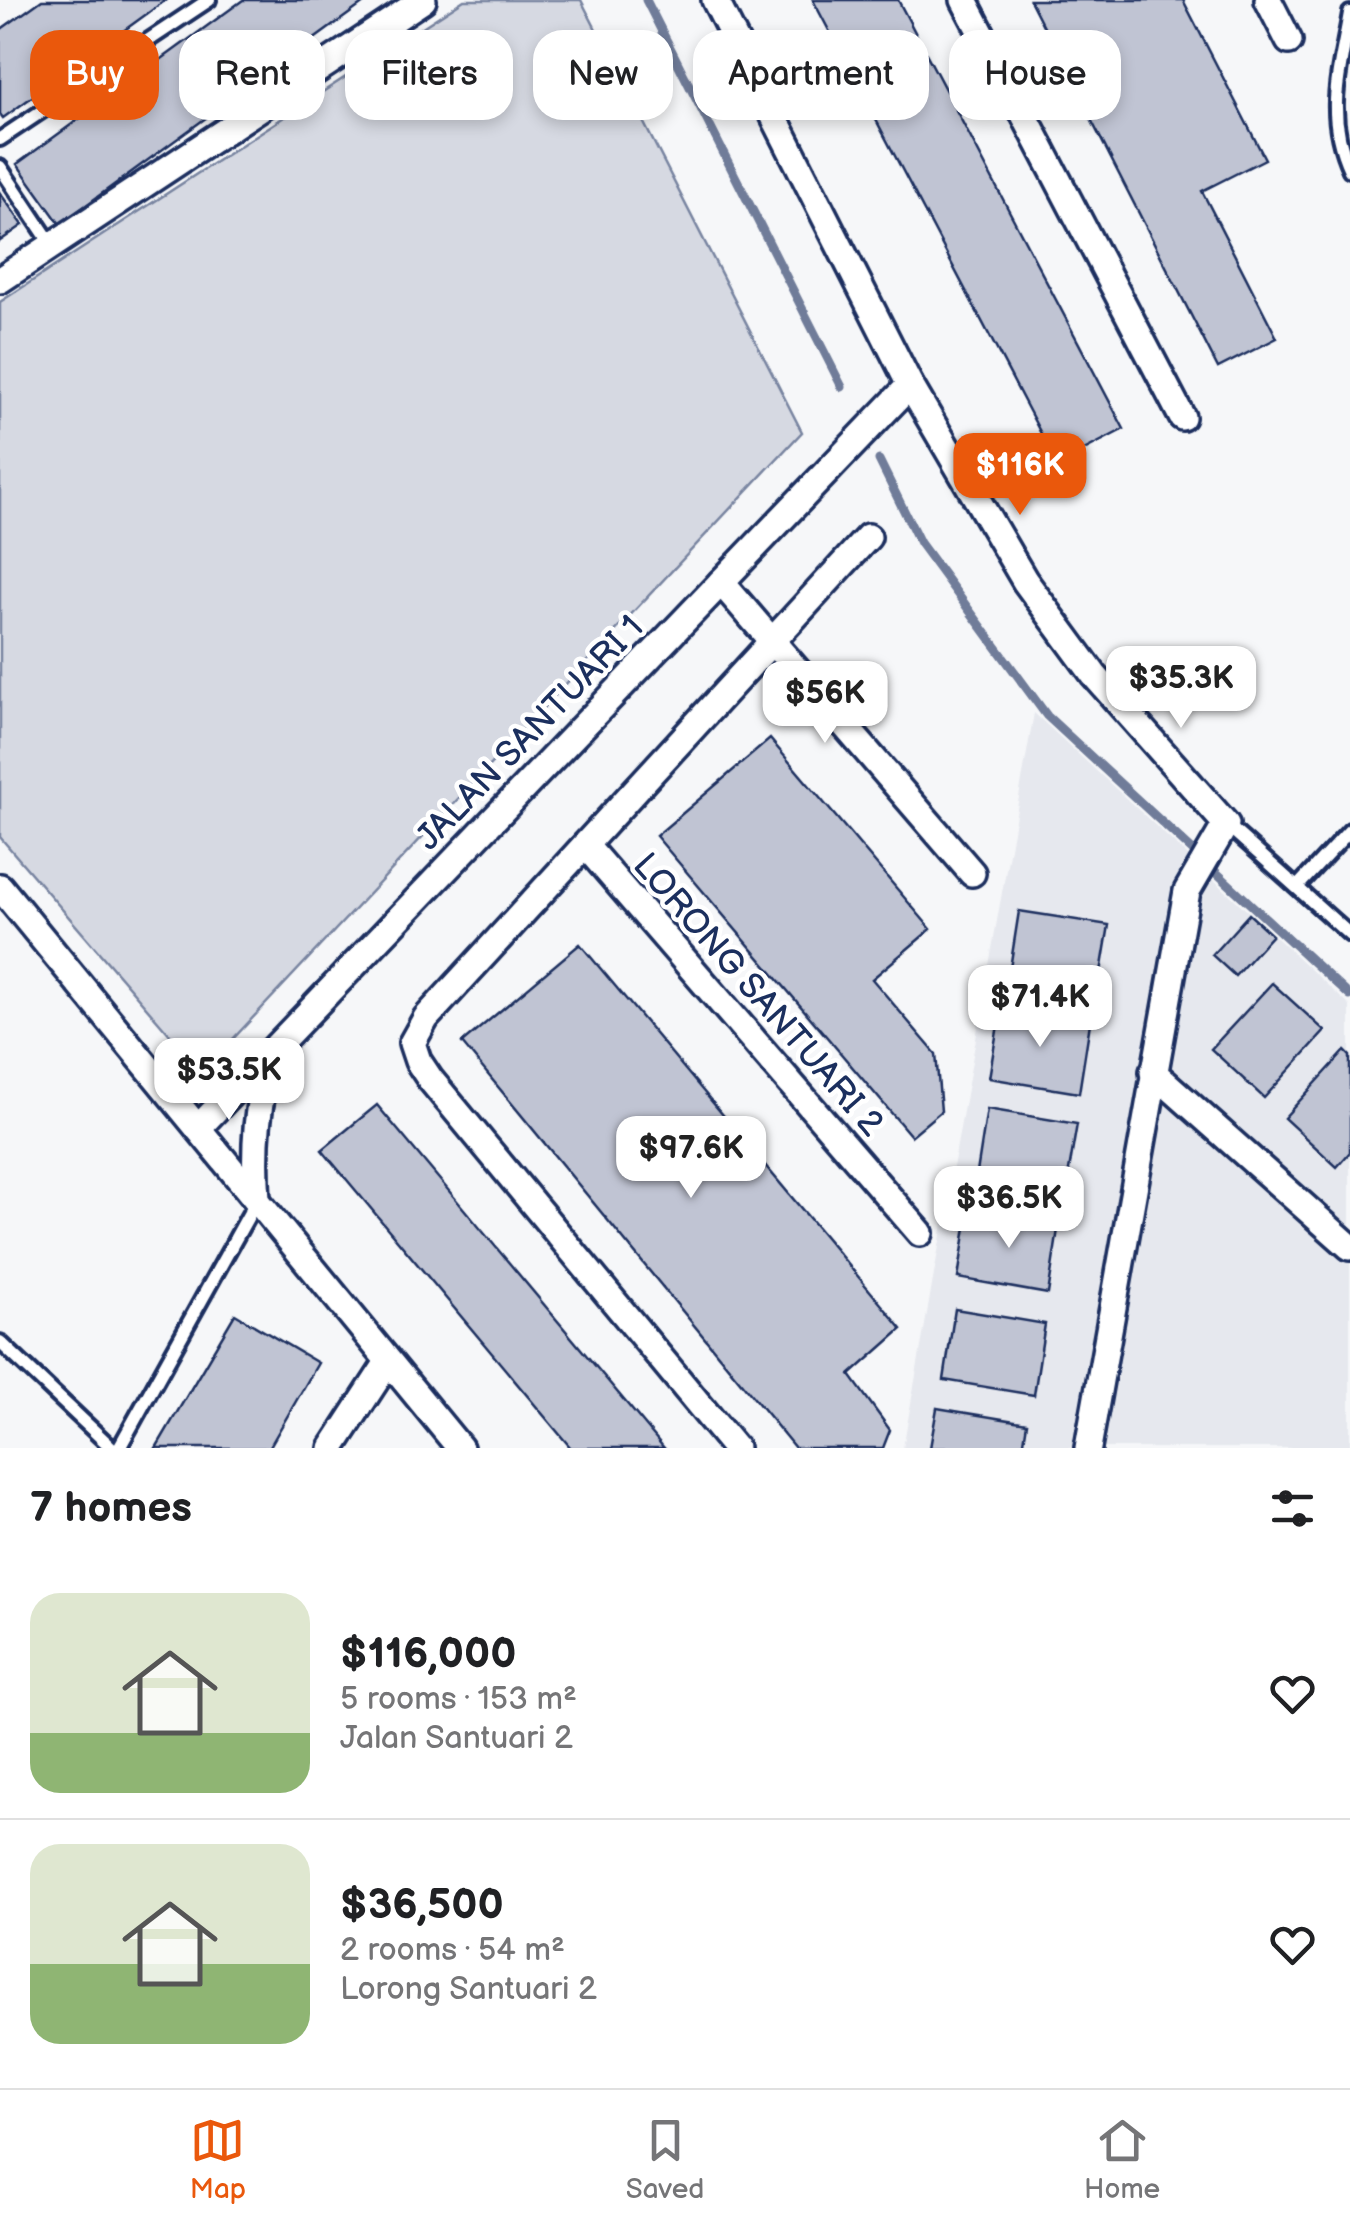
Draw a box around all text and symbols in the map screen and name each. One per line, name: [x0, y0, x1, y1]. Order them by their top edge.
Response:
chip: Buy: [30, 30, 159, 120]
chip: Rent: [179, 30, 325, 120]
chip: Filters: [345, 30, 513, 120]
chip: New: [533, 30, 673, 120]
chip: Apartment: [693, 30, 929, 120]
chip: House: [949, 30, 1121, 120]
pin: $116K: [950, 433, 1090, 518]
text: $116K: [975, 446, 1065, 485]
street label: JALAN SANTUARI 1: [407, 607, 653, 859]
pin: $35.3K: [1100, 646, 1262, 731]
text: $35.3K: [1128, 659, 1234, 698]
pin: $56K: [766, 661, 884, 746]
text: $56K: [785, 674, 865, 713]
street label: LORONG SANTUARI 2: [623, 845, 893, 1145]
pin: $71.4K: [959, 965, 1121, 1050]
text: $71.4K: [990, 978, 1090, 1017]
pin: $53.5K: [148, 1038, 310, 1123]
text: $53.5K: [176, 1051, 282, 1090]
pin: $97.6K: [610, 1116, 772, 1201]
text: $97.6K: [638, 1129, 744, 1168]
pin: $36.5K: [928, 1166, 1090, 1251]
text: $36.5K: [956, 1179, 1062, 1218]
icon: filters: [1265, 1481, 1320, 1536]
text: 7 homes: [30, 1483, 192, 1534]
text: $116,000: [340, 1629, 516, 1680]
icon: home: [110, 1633, 230, 1753]
icon: heart: [1265, 1666, 1320, 1721]
text: 5 rooms · 153 m²: [340, 1680, 577, 1719]
text: Jalan Santuari 2: [340, 1719, 573, 1758]
text: $36,500: [340, 1880, 504, 1931]
icon: home: [110, 1884, 230, 2004]
icon: heart: [1265, 1917, 1320, 1972]
text: 2 rooms · 54 m²: [340, 1931, 565, 1970]
text: Lorong Santuari 2: [340, 1970, 597, 2009]
tab: Map: [190, 2113, 246, 2206]
tab: Saved: [626, 2113, 704, 2206]
tab: Home: [1084, 2113, 1160, 2206]

